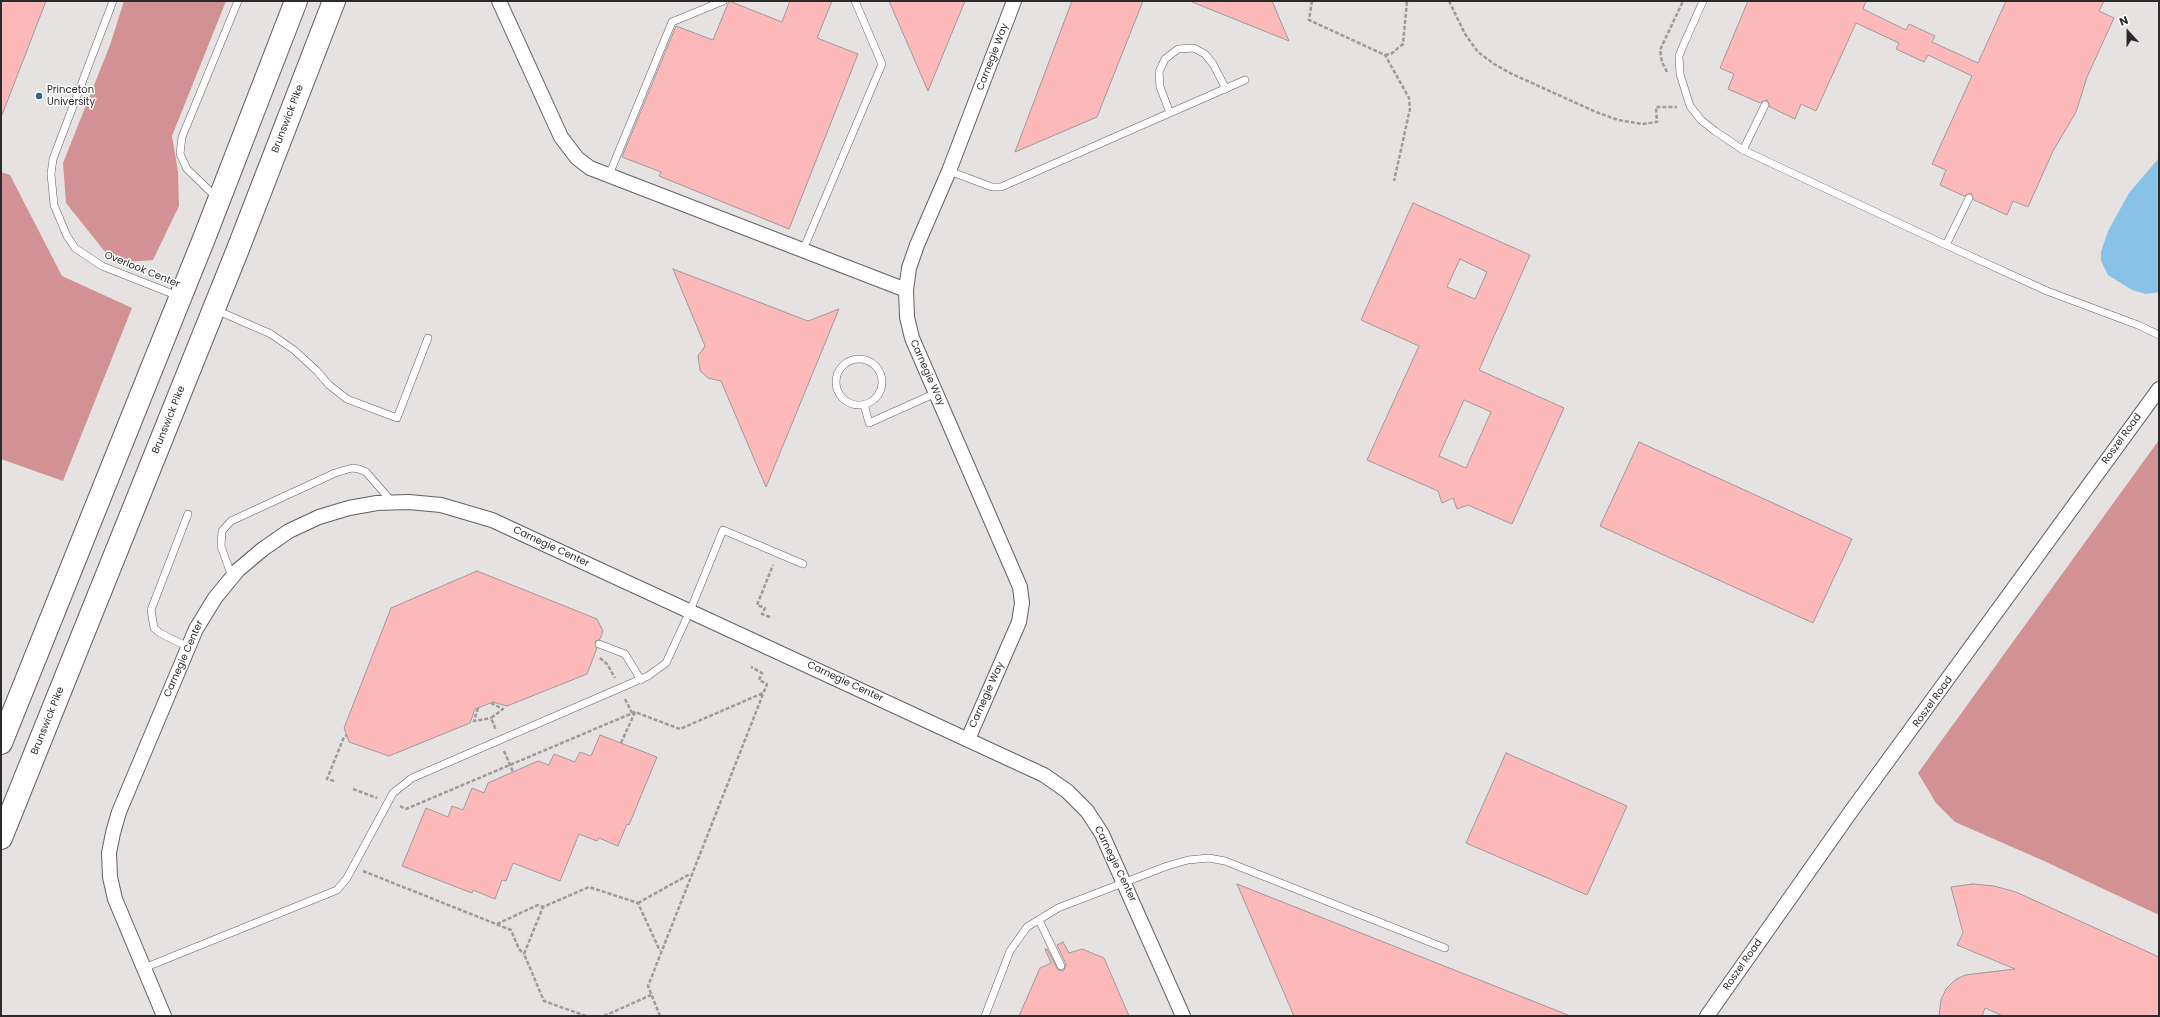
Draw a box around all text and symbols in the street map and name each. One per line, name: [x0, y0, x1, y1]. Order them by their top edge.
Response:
north arrow: [2108, 12, 2148, 52]
text: N: [2117, 12, 2130, 30]
street label: Carnegie Way: [975, 22, 1011, 92]
street label: Brunswick Pike: [269, 83, 307, 155]
place label: Princeton University: [47, 84, 95, 108]
marker: Princeton University: [34, 91, 44, 101]
street label: Overlook Center: [102, 249, 182, 291]
street label: Carnegie Way: [907, 338, 947, 408]
street label: Brunswick Pike: [150, 384, 188, 456]
street label: Roszel Road: [2100, 411, 2144, 467]
street label: Carnegie Center: [511, 524, 591, 570]
street label: Carnegie Center: [162, 619, 206, 699]
street label: Carnegie Center: [805, 659, 885, 705]
street label: Carnegie Way: [967, 660, 1007, 730]
street label: Roszel Road: [1911, 674, 1955, 730]
street label: Brunswick Pike: [29, 685, 67, 757]
street label: Carnegie Center: [1091, 824, 1139, 904]
street label: Roszel Road: [1721, 937, 1765, 993]

